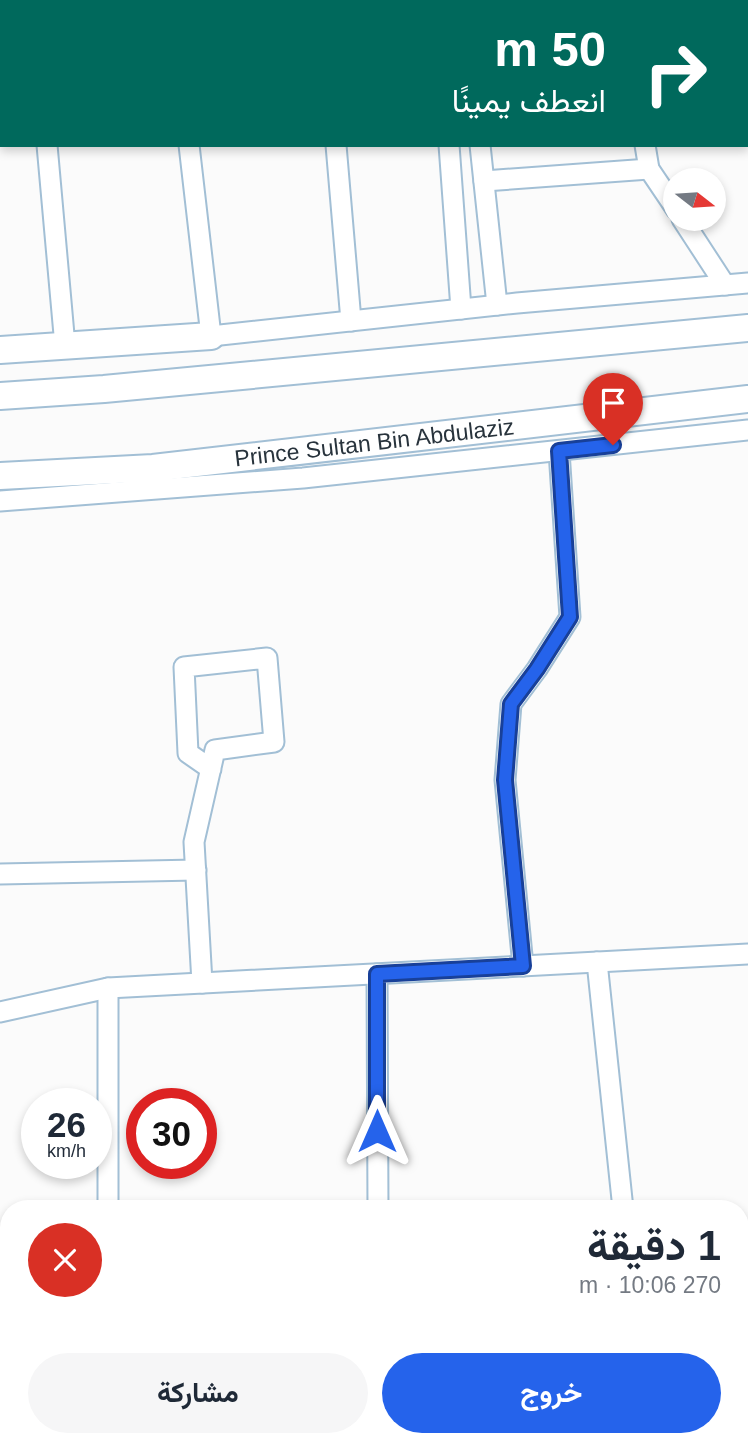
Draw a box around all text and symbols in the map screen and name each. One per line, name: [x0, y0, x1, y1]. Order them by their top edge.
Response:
text: 50 m: [494, 22, 606, 76]
icon: right: [630, 28, 721, 119]
text: انعطف يمينًا: [452, 83, 606, 119]
north arrow: [663, 168, 726, 231]
map controls: [663, 168, 726, 231]
pin: [583, 373, 643, 445]
icon: arrive: [594, 384, 632, 422]
street label: Prince Sultan Bin Abdulaziz: [233, 413, 516, 471]
speed limit sign: 30: [126, 1088, 217, 1179]
position arrow: [340, 1094, 414, 1168]
text: 26: [47, 1105, 86, 1144]
text: km/h: [47, 1141, 86, 1161]
text: 1 دقيقة: [587, 1222, 721, 1269]
button: close: [28, 1223, 102, 1297]
text: 270 m · 10:06: [579, 1272, 721, 1298]
button: مشاركة: [28, 1353, 368, 1433]
button: خروج: [382, 1353, 721, 1433]

